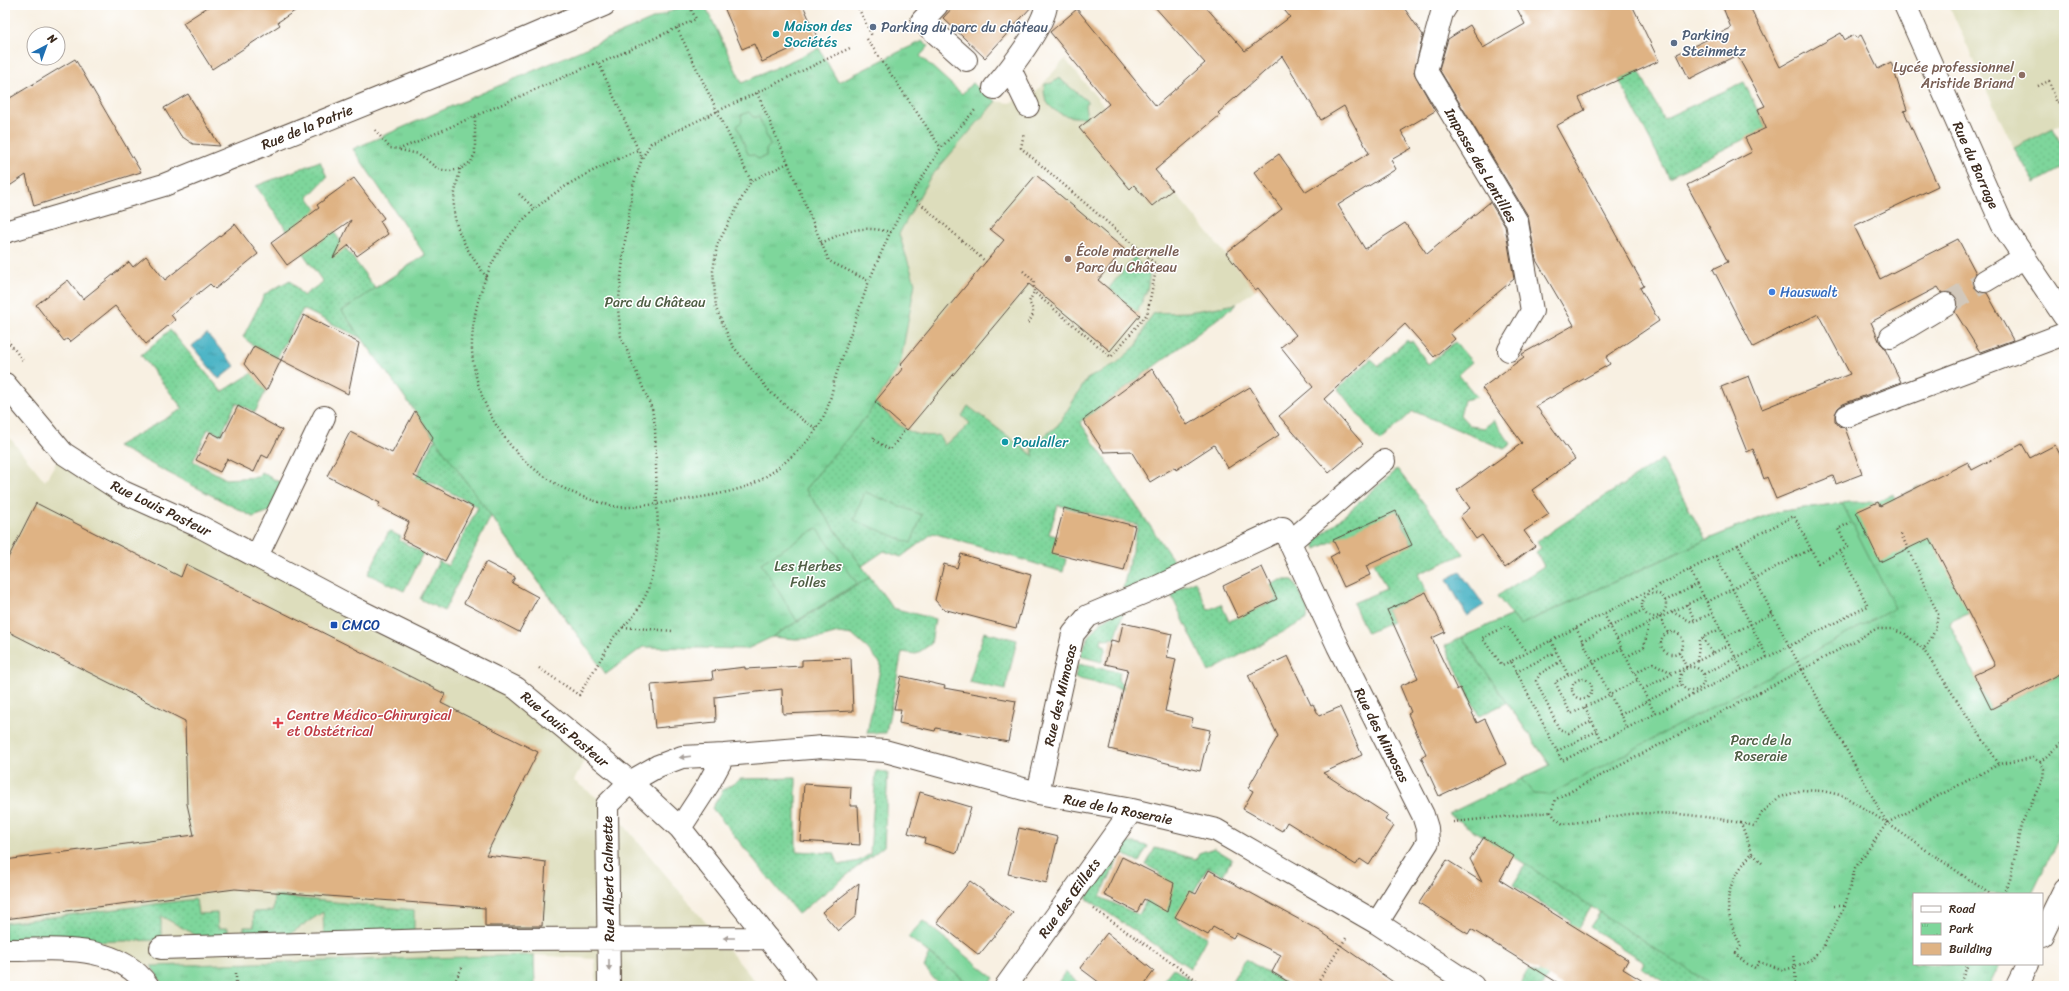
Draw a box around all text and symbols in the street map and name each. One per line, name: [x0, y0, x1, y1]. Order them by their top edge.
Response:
place label: Maison des Sociétés: [784, 14, 852, 55]
place label: Parking du parc du château: [881, 15, 1048, 40]
marker: Parking du parc du château: [868, 22, 878, 32]
place label: Parking Steinmetz: [1682, 23, 1746, 64]
north arrow: [26, 26, 66, 66]
text: N: [42, 29, 62, 49]
marker: Maison des Sociétés: [771, 29, 781, 39]
marker: Parking Steinmetz: [1669, 38, 1679, 48]
place label: Lycée professionnel Aristide Briand: [1893, 55, 2016, 96]
marker: Lycée professionnel Aristide Briand: [2017, 70, 2027, 80]
street label: Rue de la Patrie: [257, 98, 357, 157]
street label: Impasse des Lentilles: [1437, 102, 1524, 228]
street label: Rue du Barrage: [1945, 117, 2006, 213]
place label: École maternelle Parc du Château: [1076, 239, 1179, 280]
marker: École maternelle Parc du Château: [1063, 254, 1073, 264]
place label: Hauswalt: [1780, 280, 1838, 305]
marker: Hauswalt: [1767, 287, 1777, 297]
park label: Parc du Château: [605, 290, 706, 315]
place label: Poulaller: [1013, 430, 1069, 455]
marker: Poulaller: [1000, 437, 1010, 447]
street label: Rue Louis Pasteur: [106, 473, 216, 544]
park label: Les Herbes Folles: [774, 554, 842, 595]
place label: CMCO: [342, 613, 380, 638]
marker: CMCO: [329, 620, 339, 630]
street label: Rue des Mimosas: [1037, 641, 1085, 749]
street label: Rue des Mimosas: [1347, 683, 1417, 788]
street label: Rue Louis Pasteur: [515, 685, 616, 775]
place label: Centre Médico-Chirurgical et Obstétrical: [287, 703, 452, 744]
marker: Centre Médico-Chirurgical et Obstétrical: [272, 717, 284, 729]
park label: Parc de la Roseraie: [1730, 728, 1792, 769]
one-way arrow: [679, 754, 691, 760]
street label: Rue de la Roseraie: [1061, 787, 1175, 832]
street label: Rue Albert Calmette: [595, 816, 622, 942]
street label: Rue des Œillets: [1032, 853, 1107, 944]
legend: [1913, 893, 2043, 965]
text: Road: [1949, 898, 1976, 920]
text: Park: [1949, 918, 1974, 940]
one-way arrow: [722, 935, 735, 941]
text: Building: [1949, 938, 1992, 960]
one-way arrow: [606, 959, 612, 972]

